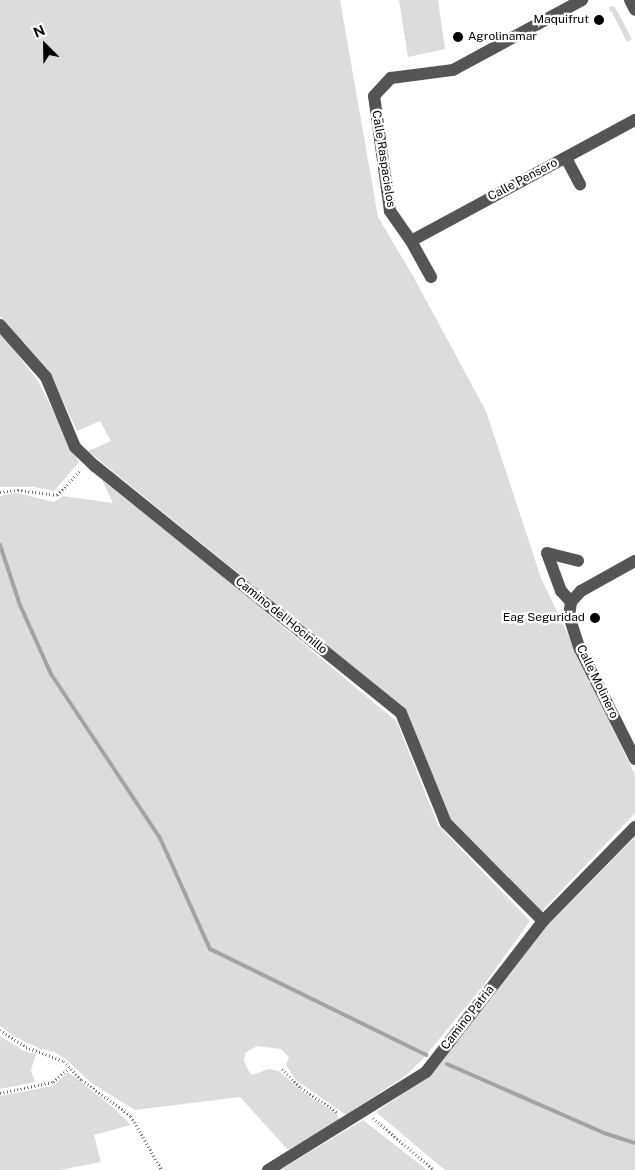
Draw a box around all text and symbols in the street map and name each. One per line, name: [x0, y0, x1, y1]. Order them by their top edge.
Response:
place label: Maquifrut: [534, 13, 589, 27]
marker: Maquifrut: [593, 14, 605, 26]
north arrow: [20, 20, 70, 70]
text: N: [31, 22, 47, 41]
place label: Agrolinamar: [468, 30, 537, 44]
marker: Agrolinamar: [452, 31, 464, 43]
street label: Calle Raspacielos: [368, 109, 398, 209]
street label: Calle Pensero: [486, 156, 560, 204]
street label: Camino del Hocinillo: [232, 574, 330, 658]
place label: Eag Seguridad: [503, 611, 585, 625]
marker: Eag Seguridad: [589, 612, 601, 624]
street label: Calle Molinero: [573, 643, 621, 721]
street label: Camino Patria: [438, 983, 498, 1053]

